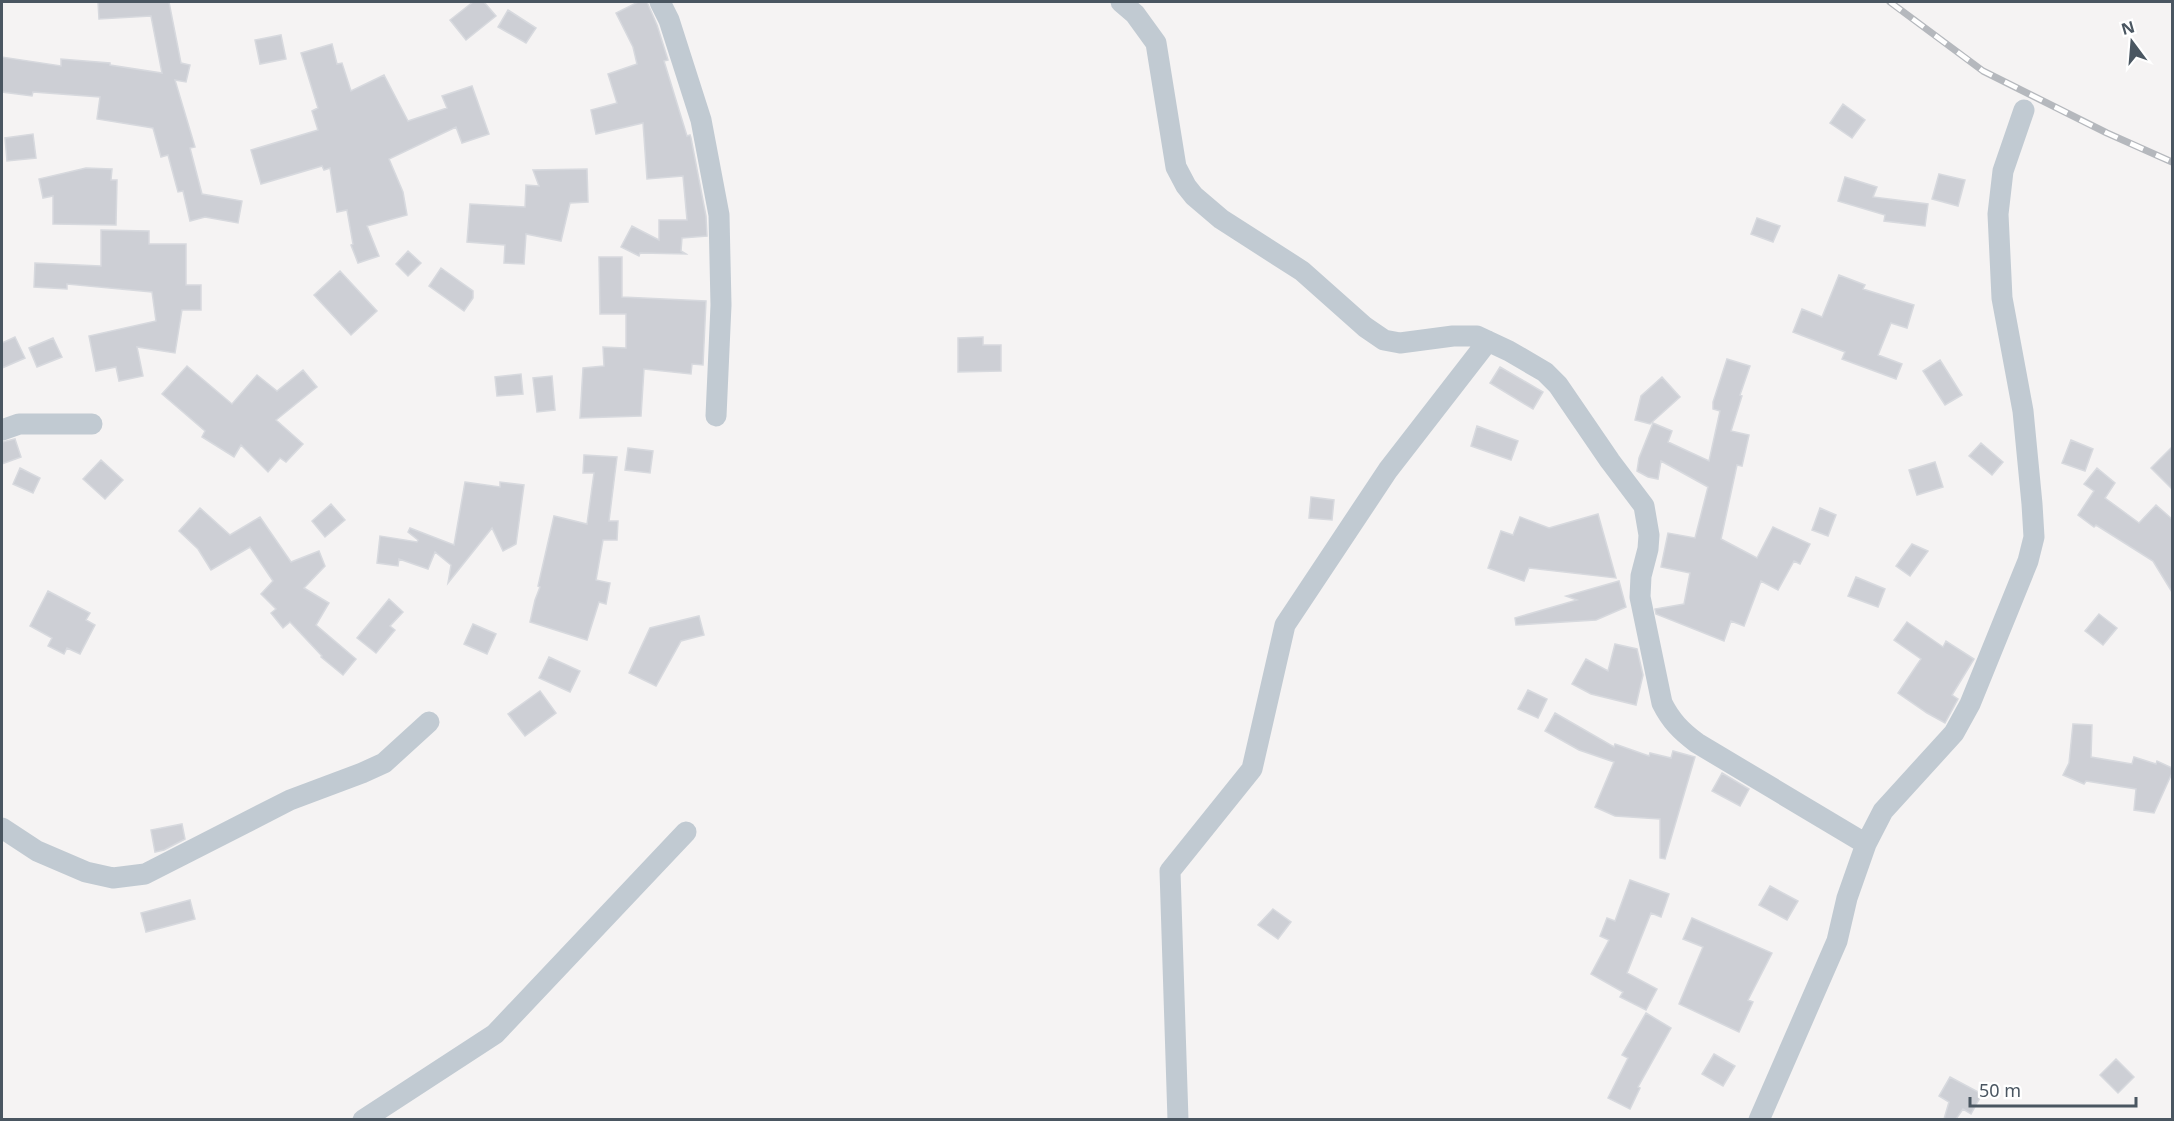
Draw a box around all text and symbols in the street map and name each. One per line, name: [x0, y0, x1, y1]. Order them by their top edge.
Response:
north arrow: [2102, 12, 2162, 72]
text: N: [2119, 15, 2137, 40]
scale bar: [1970, 1070, 2136, 1108]
text: 50 m: [1979, 1078, 2021, 1102]

